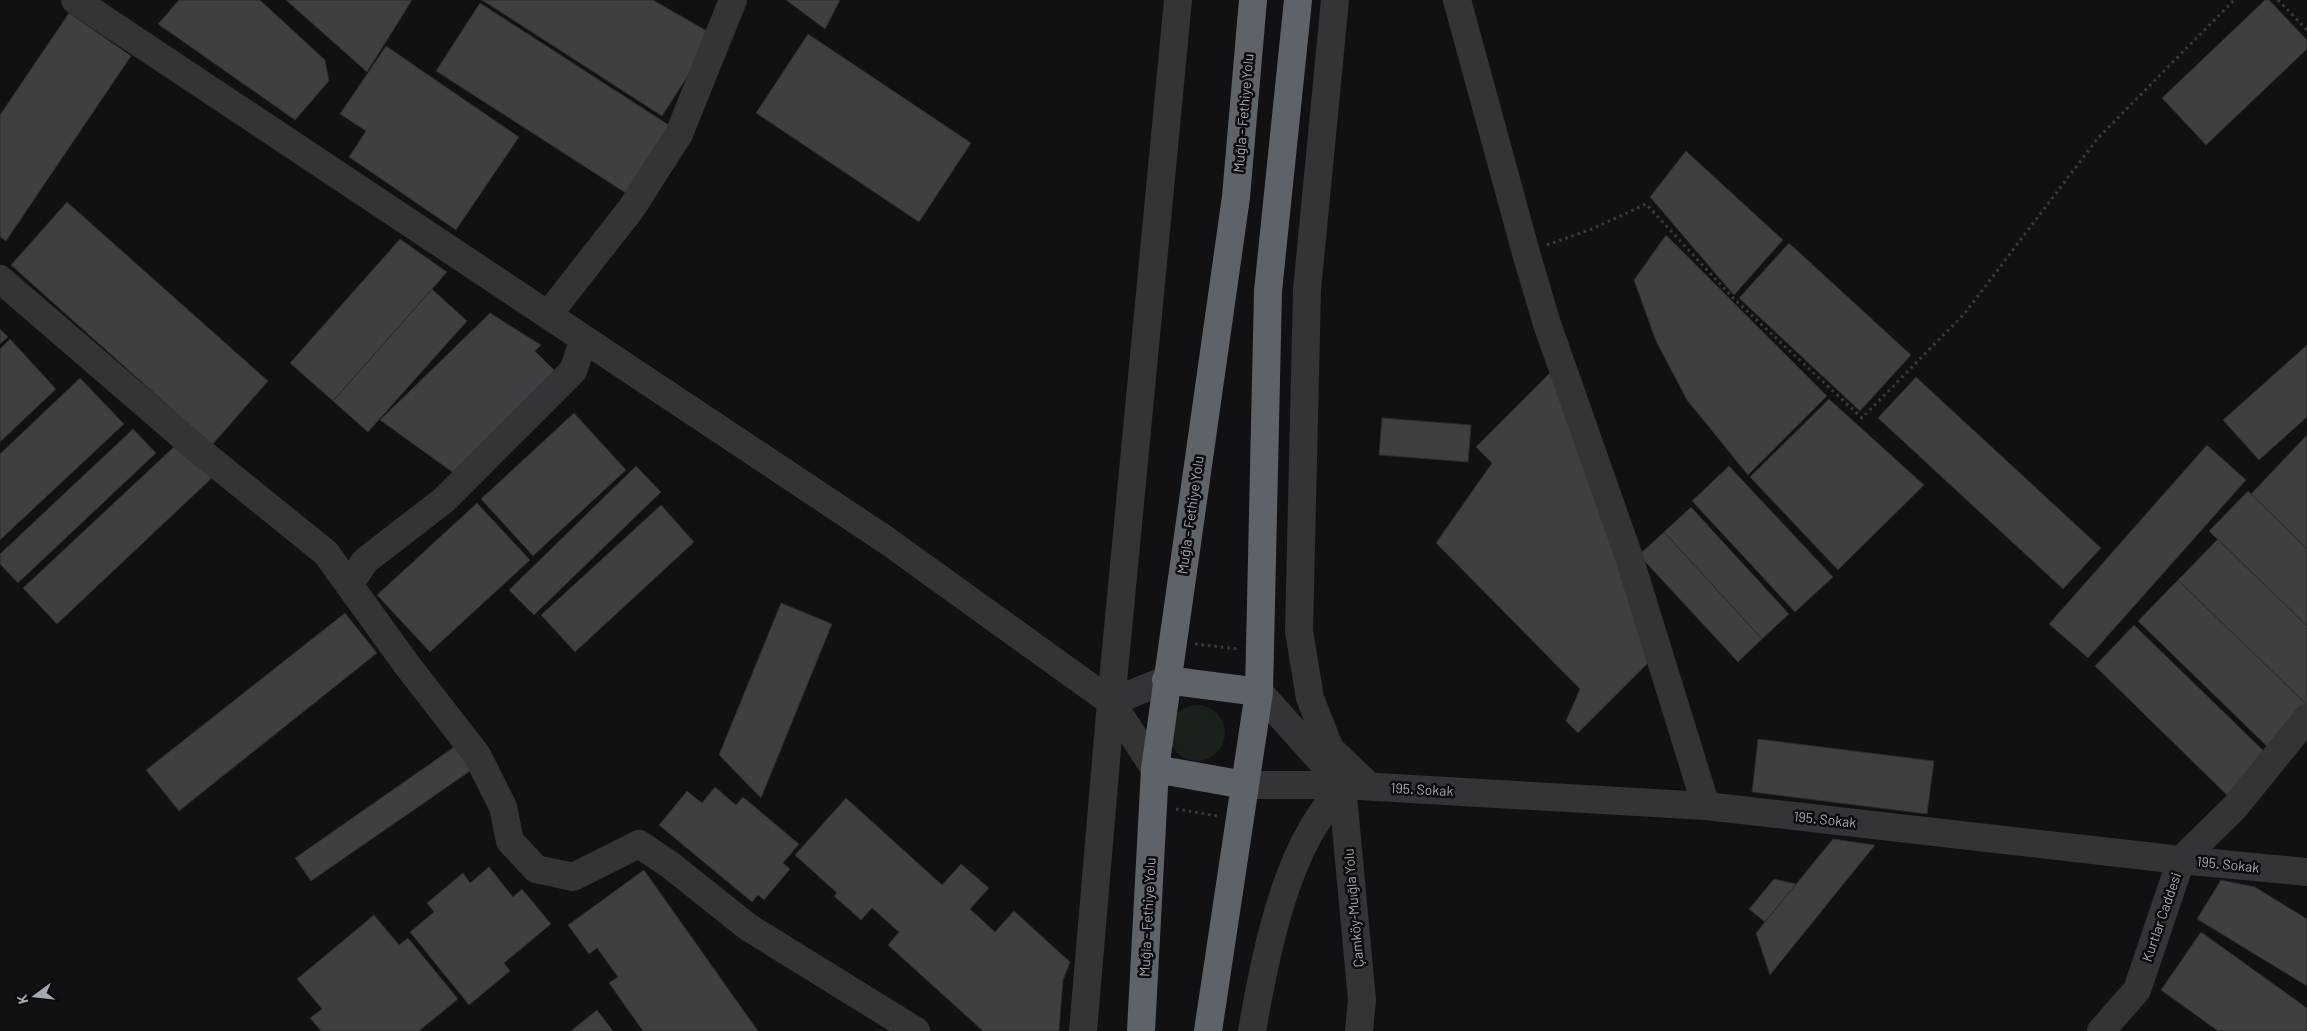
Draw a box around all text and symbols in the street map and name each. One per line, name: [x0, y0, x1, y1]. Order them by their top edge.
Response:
street label: Muğla - Fethiye Yolu: [1229, 53, 1257, 173]
street label: Muğla - Fethiye Yolu: [1173, 455, 1207, 575]
street label: 195. Sokak: [1390, 779, 1454, 799]
street label: 195. Sokak: [1793, 807, 1857, 831]
street label: Çamköy-Muığla Yolu: [1339, 848, 1367, 968]
street label: 195. Sokak: [2196, 852, 2260, 876]
street label: Muğla - Fethiye Yolu: [1135, 857, 1159, 977]
street label: Kurtlar Caddesi: [2138, 870, 2184, 964]
north arrow: [10, 971, 60, 1021]
text: K: [13, 993, 31, 1006]

